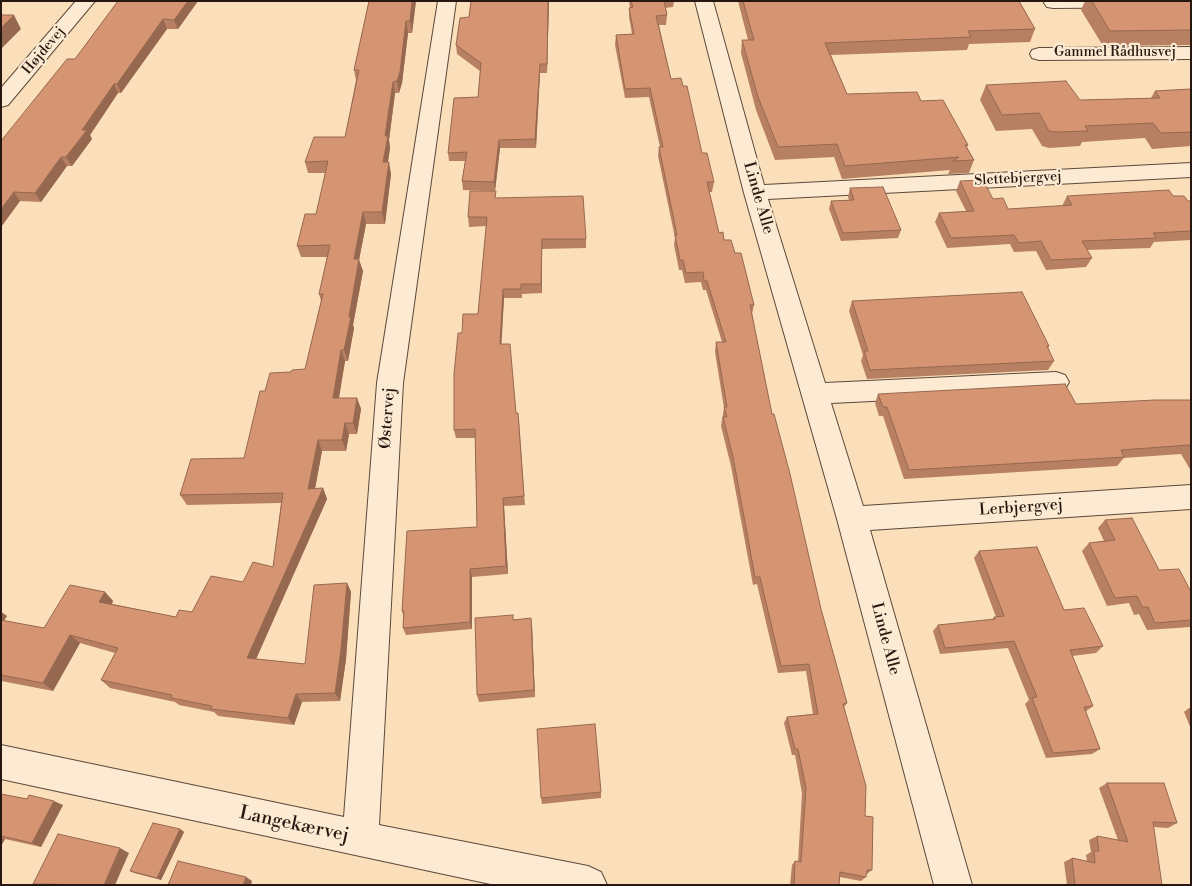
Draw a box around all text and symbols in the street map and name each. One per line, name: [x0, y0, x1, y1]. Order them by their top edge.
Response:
street label: Højdevej: [19, 24, 69, 78]
street label: Gammel Rådhusvej: [1054, 45, 1176, 61]
street label: Linde Alle: [739, 160, 777, 236]
street label: Slettebjergvej: [974, 168, 1062, 190]
street label: Østervej: [376, 387, 400, 449]
street label: Lerbjergvej: [978, 495, 1064, 521]
street label: Linde Alle: [866, 601, 904, 677]
street label: Langekærvej: [237, 802, 351, 848]

